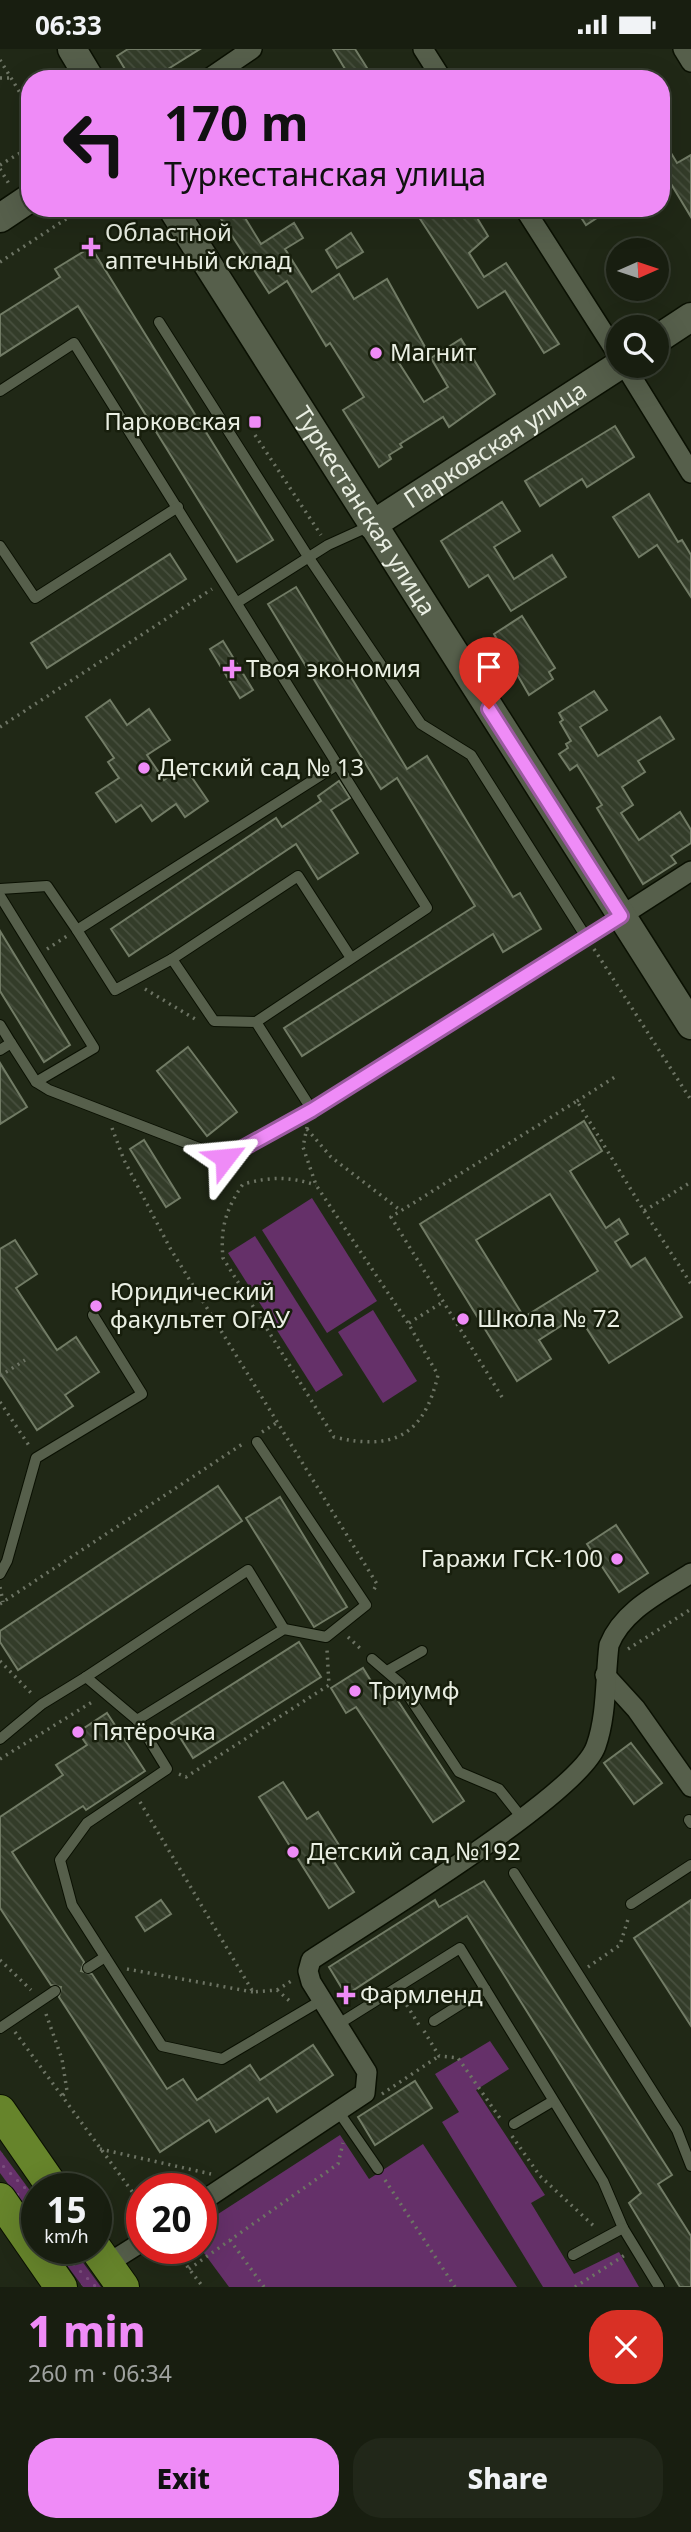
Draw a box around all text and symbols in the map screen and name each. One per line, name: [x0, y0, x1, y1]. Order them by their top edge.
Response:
text: 06:33: [35, 7, 102, 43]
text: 170 m: [164, 89, 309, 155]
icon: left: [49, 98, 140, 189]
text: Туркестанская улица: [164, 152, 486, 195]
place label: Областной аптечный склад: [105, 215, 292, 276]
north arrow: [606, 238, 668, 301]
map controls: [606, 238, 669, 378]
marker: Областной аптечный склад: [83, 239, 99, 255]
button: search: [606, 315, 669, 378]
place label: Магнит: [390, 335, 476, 368]
marker: Магнит: [368, 345, 384, 361]
street label: Парковская улица: [397, 373, 592, 515]
street label: Туркестанская улица: [287, 399, 445, 621]
place label: Парковская: [104, 404, 241, 437]
marker: Парковская: [247, 414, 263, 430]
pin: [459, 637, 519, 709]
icon: arrive: [470, 648, 508, 686]
place label: Твоя экономия: [246, 651, 421, 684]
marker: Твоя экономия: [224, 661, 240, 677]
place label: Детский сад № 13: [158, 750, 364, 783]
marker: Детский сад № 13: [136, 760, 152, 776]
position arrow: [188, 1121, 262, 1195]
place label: Юридический факультет ОГАУ: [110, 1274, 290, 1335]
marker: Юридический факультет ОГАУ: [88, 1298, 104, 1314]
place label: Школа № 72: [477, 1301, 620, 1334]
marker: Школа № 72: [455, 1311, 471, 1327]
place label: Гаражи ГСК-100: [421, 1541, 603, 1574]
marker: Гаражи ГСК-100: [609, 1551, 625, 1567]
place label: Триумф: [369, 1673, 459, 1706]
marker: Триумф: [347, 1683, 363, 1699]
place label: Пятёрочка: [92, 1714, 216, 1747]
marker: Пятёрочка: [70, 1724, 86, 1740]
place label: Детский сад №192: [307, 1834, 521, 1867]
marker: Детский сад №192: [285, 1844, 301, 1860]
place label: Фармленд: [360, 1977, 483, 2010]
marker: Фармленд: [338, 1987, 354, 2003]
speed limit sign: 20: [126, 2173, 217, 2264]
text: 15: [46, 2186, 87, 2233]
text: km/h: [44, 2224, 89, 2248]
text: 1 min: [28, 2302, 145, 2359]
button: close: [589, 2310, 663, 2384]
text: 260 m · 06:34: [28, 2357, 172, 2389]
button: Exit: [28, 2438, 339, 2518]
button: Share: [353, 2438, 663, 2518]

